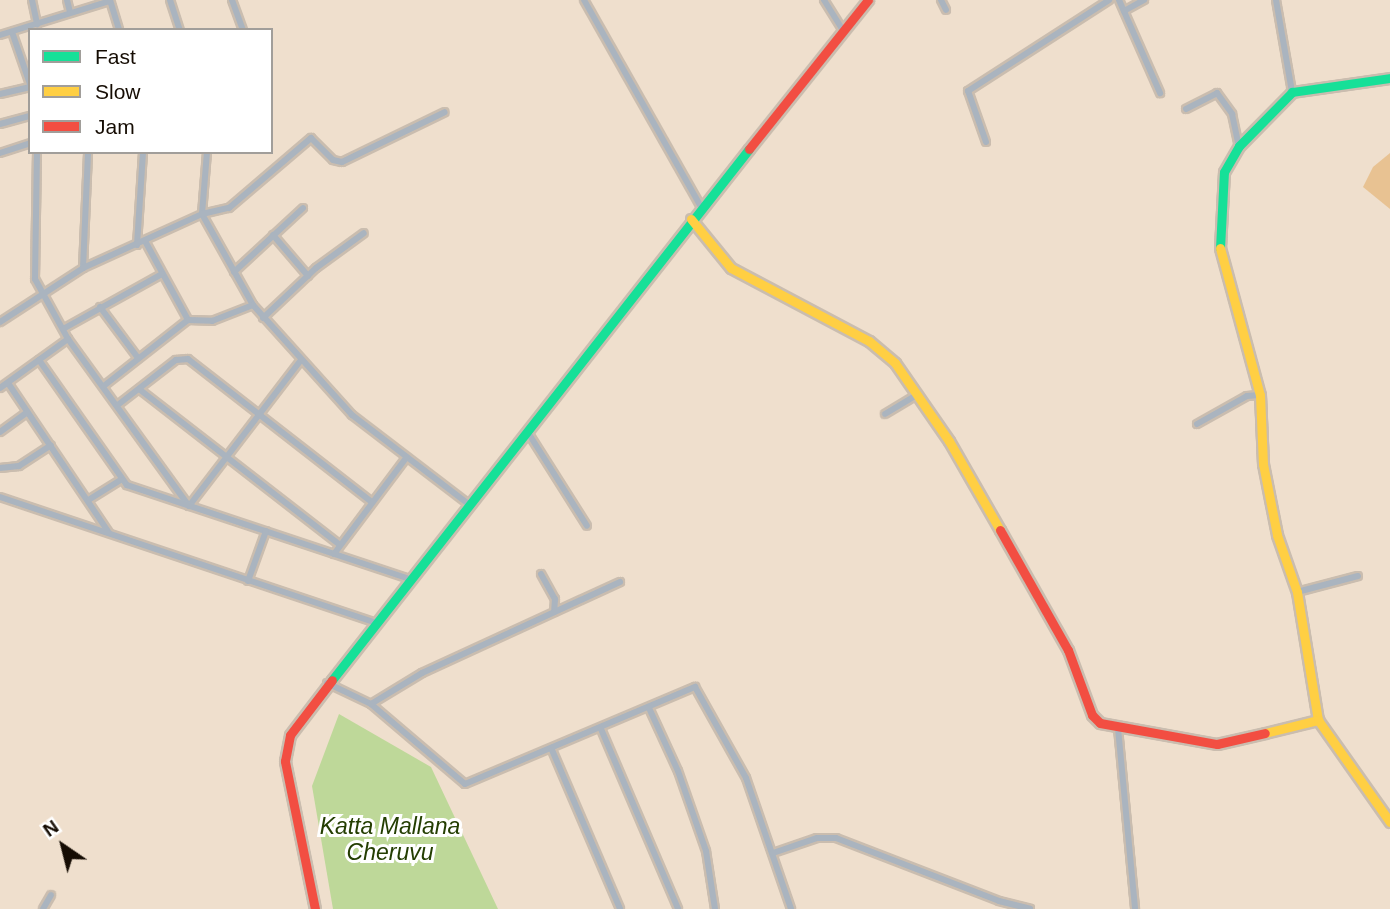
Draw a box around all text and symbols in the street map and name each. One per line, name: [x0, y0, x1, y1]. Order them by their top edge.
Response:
legend: [28, 28, 273, 154]
text: Fast: [95, 45, 136, 68]
text: Slow: [95, 80, 141, 103]
text: Jam: [95, 115, 135, 138]
north arrow: [28, 811, 98, 881]
water label: Katta Mallana Cheruvu: [320, 812, 460, 866]
text: N: [39, 816, 62, 841]

